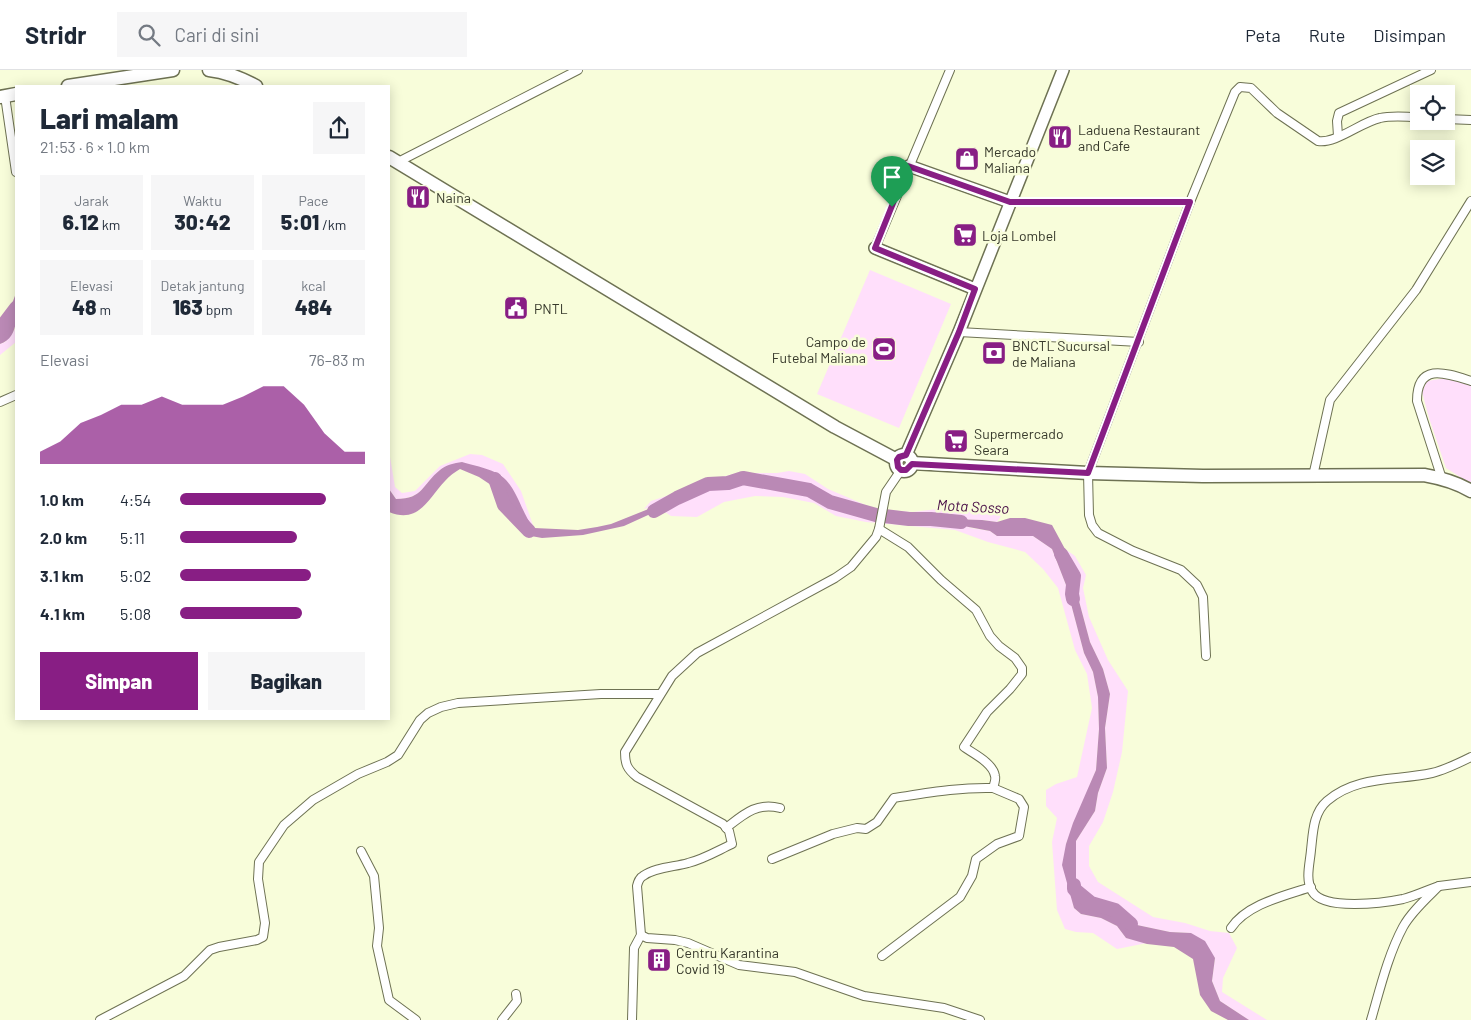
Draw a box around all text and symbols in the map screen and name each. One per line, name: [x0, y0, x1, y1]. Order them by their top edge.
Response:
search box: [117, 12, 467, 57]
text: Stridr: [25, 20, 87, 49]
icon: search: [135, 21, 163, 49]
text: Cari di sini: [175, 23, 259, 46]
text: Peta: [1245, 24, 1281, 46]
text: Rute: [1309, 24, 1345, 46]
text: Disimpan: [1373, 24, 1446, 46]
map controls: [1410, 85, 1455, 185]
button: locate: [1410, 85, 1455, 130]
text: Lari malam: [40, 101, 179, 135]
button: share: [313, 102, 365, 154]
place label: Laduena Restaurant and Cafe: [1078, 121, 1200, 154]
restaurant icon: Laduena Restaurant and Cafe: [1047, 124, 1073, 150]
text: 21:53 · 6 × 1.0 km: [40, 137, 150, 156]
button: layers: [1410, 140, 1455, 185]
place label: Mercado Maliana: [984, 143, 1036, 176]
shop icon: Mercado Maliana: [954, 146, 980, 172]
pin: [871, 156, 913, 207]
icon: arrive: [878, 163, 906, 191]
restaurant icon: Naina: [405, 184, 431, 210]
place label: Naina: [436, 189, 471, 206]
text: Jarak: [74, 192, 109, 209]
text: Waktu: [183, 192, 222, 209]
text: Pace: [298, 192, 329, 209]
text: 6.12: [63, 209, 99, 234]
text: 30:42: [174, 209, 231, 234]
text: 5:01: [281, 209, 319, 234]
text: km: [99, 216, 120, 233]
text: /km: [319, 216, 346, 233]
supermarket icon: Loja Lombel: [952, 222, 978, 248]
place label: Loja Lombel: [982, 227, 1056, 244]
text: Elevasi: [70, 277, 113, 294]
text: Detak jantung: [161, 277, 244, 294]
text: kcal: [301, 277, 326, 294]
text: 48: [72, 294, 97, 319]
text: 163: [172, 294, 203, 319]
text: 484: [295, 294, 332, 319]
public building icon: PNTL: [503, 295, 529, 321]
place label: PNTL: [534, 300, 568, 317]
text: m: [97, 301, 111, 318]
text: bpm: [203, 301, 233, 318]
place label: Campo de Futebal Maliana: [772, 333, 866, 366]
sports icon: Campo de Futebal Maliana: [871, 336, 897, 362]
place label: BNCTL Sucursal de Maliana: [1012, 337, 1110, 370]
bank icon: BNCTL Sucursal de Maliana: [981, 340, 1007, 366]
text: Elevasi: [40, 350, 89, 369]
text: 76–83 m: [309, 350, 365, 369]
place label: Supermercado Seara: [974, 425, 1064, 458]
supermarket icon: Supermercado Seara: [943, 428, 969, 454]
text: 1.0 km: [40, 490, 84, 509]
text: 4:54: [120, 490, 151, 509]
water label: Mota Sosso: [936, 495, 1010, 517]
text: 2.0 km: [40, 528, 87, 547]
text: 5:11: [120, 528, 145, 547]
text: 3.1 km: [40, 566, 84, 585]
text: 5:02: [120, 566, 151, 585]
text: 4.1 km: [40, 604, 85, 623]
text: 5:08: [120, 604, 151, 623]
button: Simpan: [40, 652, 198, 710]
button: Bagikan: [208, 652, 365, 710]
place label: Centru Karantina Covid 19: [676, 944, 779, 977]
building icon: Centru Karantina Covid 19: [646, 947, 672, 973]

